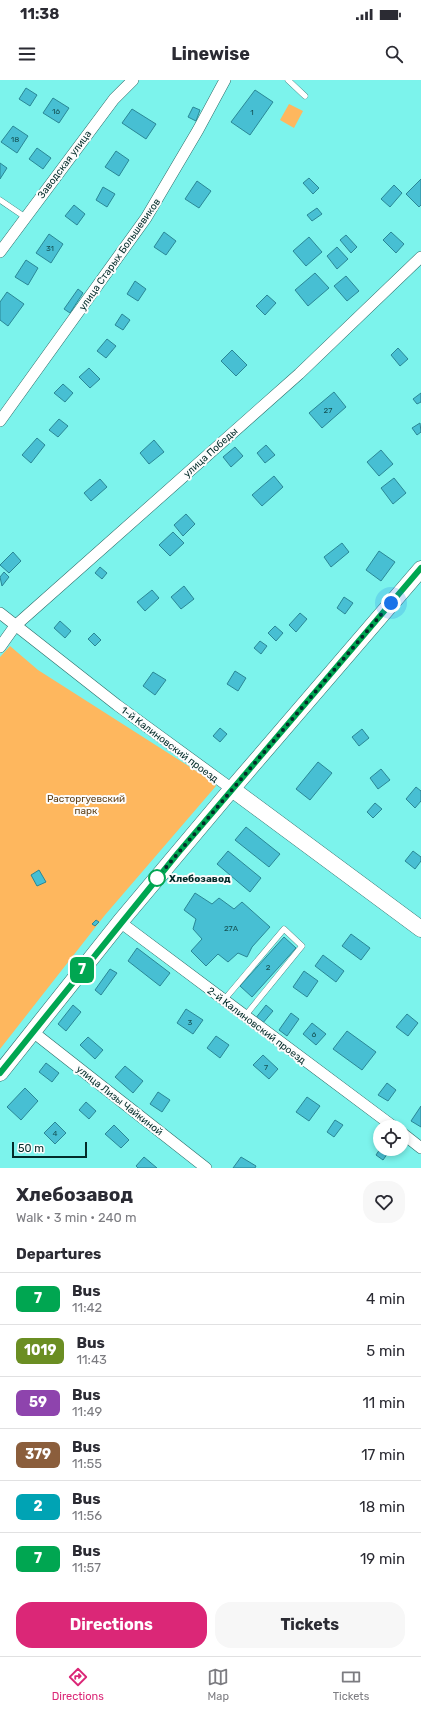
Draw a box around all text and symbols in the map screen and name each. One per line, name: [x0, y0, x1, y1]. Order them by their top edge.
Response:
text: 11:38: [20, 5, 59, 23]
icon: menu: [16, 43, 38, 65]
text: Linewise: [171, 43, 250, 65]
icon: search: [383, 43, 405, 65]
house number: 16: [52, 107, 60, 116]
house number: 1: [250, 108, 254, 117]
street label: Заводская улица: [35, 128, 94, 201]
house number: 18: [11, 135, 19, 144]
street label: улица Старых Большевиков: [77, 196, 163, 313]
house number: 31: [46, 244, 54, 253]
house number: 27: [324, 406, 332, 415]
street label: улица Победы: [181, 425, 240, 480]
your location: [381, 593, 401, 613]
street label: 1-й Калиновский проезд: [118, 704, 220, 785]
park label: Расторгуевский парк: [47, 793, 125, 817]
marker: Хлебозавод: [148, 869, 166, 887]
place label: Хлебозавод: [169, 873, 231, 885]
house number: 27А: [224, 924, 239, 933]
line badge: 7: [69, 957, 95, 983]
text: 7: [78, 961, 86, 978]
house number: 2: [266, 963, 271, 972]
street label: 2-й Калиновский проезд: [205, 985, 308, 1067]
house number: 3: [188, 1018, 193, 1027]
house number: 6: [312, 1030, 317, 1039]
street label: улица Лизы Чайкиной: [74, 1063, 165, 1138]
house number: 7: [264, 1063, 268, 1072]
map controls: [373, 1120, 409, 1156]
button: locate: [373, 1120, 409, 1156]
house number: 4: [53, 1129, 58, 1138]
scale bar: [12, 1140, 87, 1159]
text: 50 m: [18, 1142, 44, 1155]
button: heart: [363, 1181, 405, 1223]
text: Хлебозавод: [16, 1183, 133, 1206]
text: Walk · 3 min · 240 m: [16, 1210, 137, 1225]
text: Departures: [16, 1245, 101, 1263]
text: Bus: [72, 1282, 100, 1300]
text: 7: [34, 1290, 42, 1307]
text: 4 min: [366, 1290, 405, 1308]
text: 11:42: [72, 1300, 102, 1315]
text: Bus: [76, 1334, 105, 1352]
text: 1019: [24, 1342, 56, 1359]
text: 5 min: [366, 1342, 405, 1360]
text: 11:43: [76, 1352, 107, 1367]
text: Bus: [72, 1386, 100, 1404]
text: 59: [29, 1394, 47, 1411]
text: 11 min: [362, 1394, 405, 1412]
text: 11:49: [72, 1404, 102, 1419]
text: Bus: [72, 1438, 100, 1456]
text: 379: [25, 1446, 51, 1463]
text: 17 min: [361, 1446, 405, 1464]
text: 11:55: [72, 1456, 102, 1471]
text: Bus: [72, 1490, 100, 1508]
text: 2: [33, 1498, 43, 1515]
text: 18 min: [359, 1498, 405, 1516]
text: 11:56: [72, 1508, 102, 1523]
text: Bus: [72, 1542, 100, 1560]
text: 7: [34, 1550, 42, 1567]
text: 19 min: [360, 1550, 405, 1568]
text: 11:57: [72, 1560, 101, 1575]
button: Directions: [16, 1602, 207, 1648]
button: Tickets: [215, 1602, 405, 1648]
tab: Directions: [52, 1666, 104, 1703]
tab: Map: [207, 1666, 229, 1703]
tab: Tickets: [333, 1666, 369, 1703]

